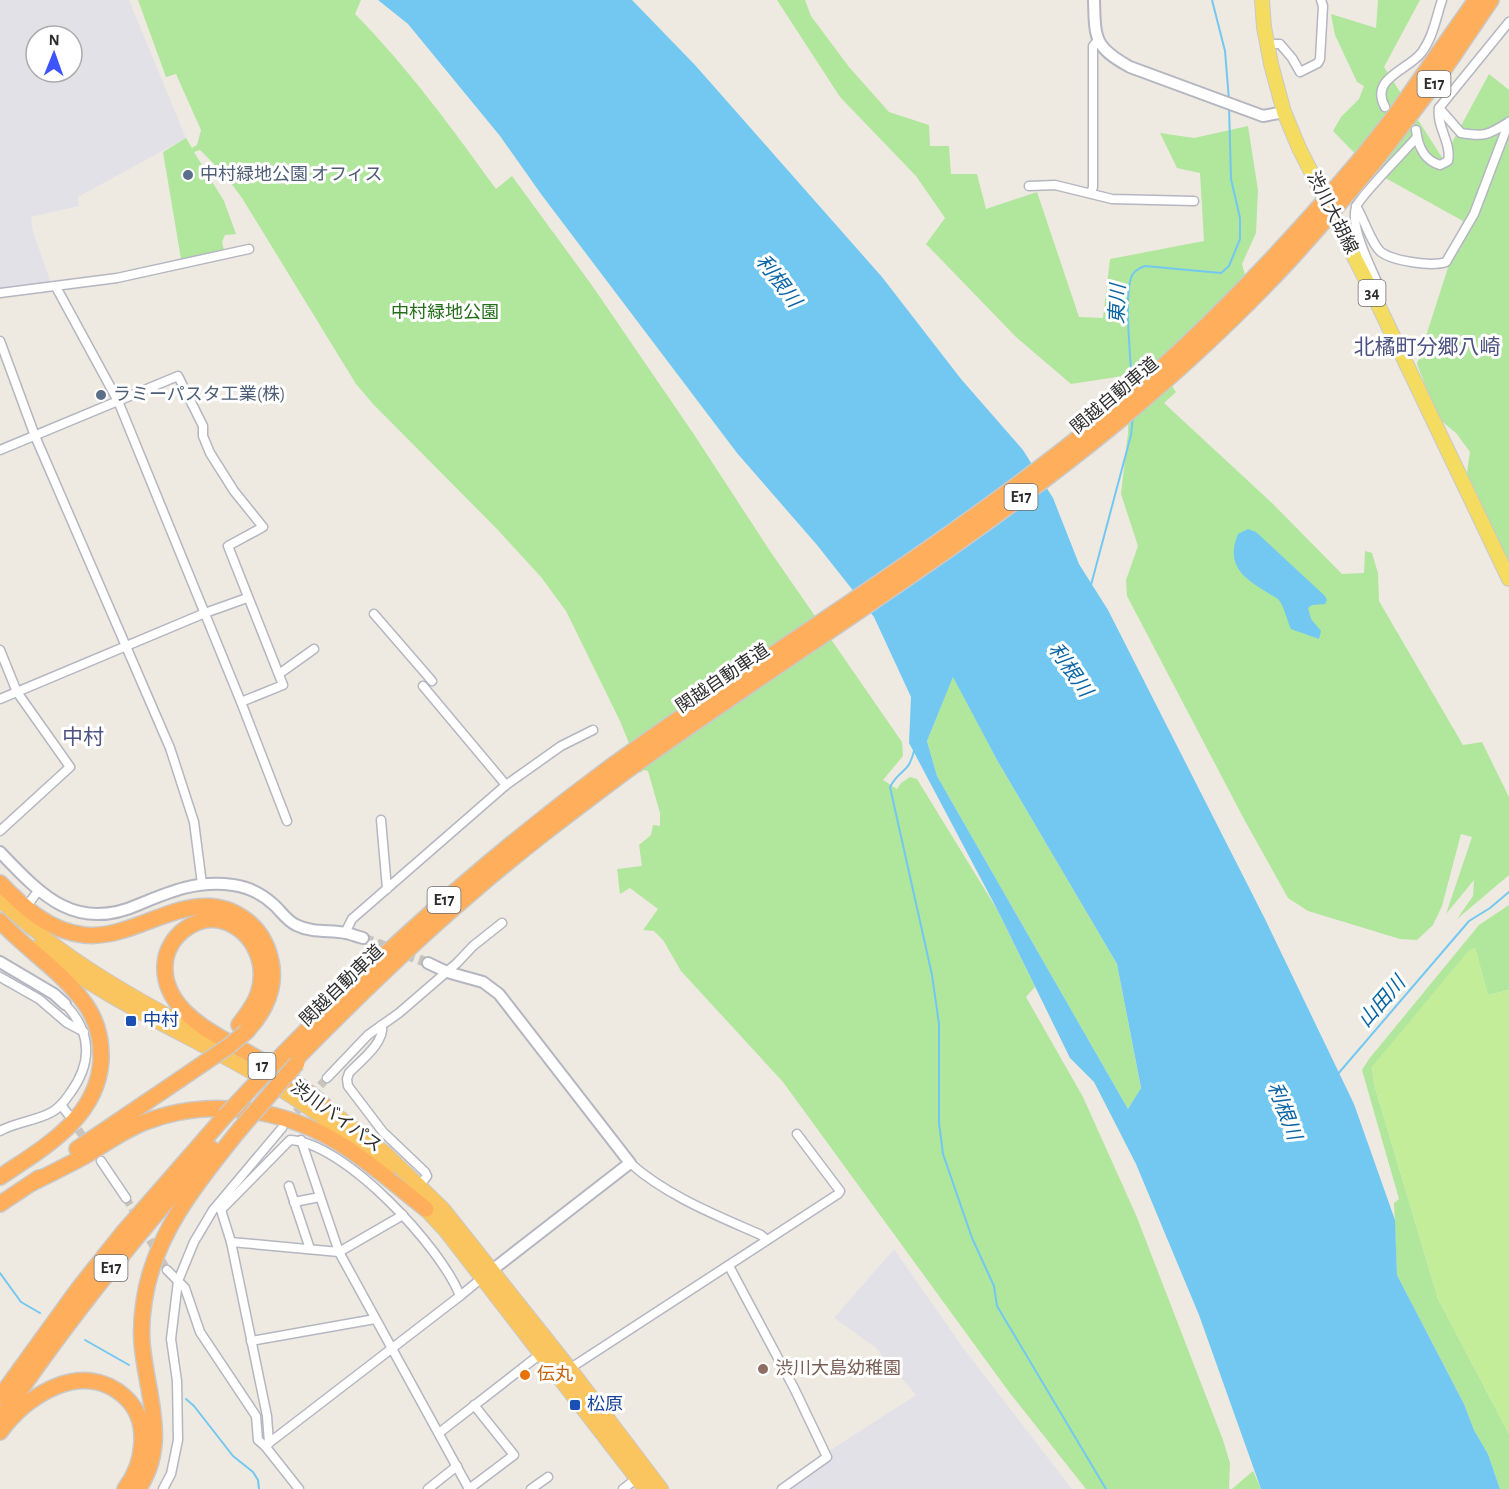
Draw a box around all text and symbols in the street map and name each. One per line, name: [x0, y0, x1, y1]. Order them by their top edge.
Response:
north arrow: [24, 24, 84, 84]
text: N: [49, 32, 60, 48]
road number: E17: [1418, 71, 1450, 97]
place label: 中村緑地公園 オフィス: [200, 164, 383, 184]
marker: 中村緑地公園 オフィス: [181, 168, 195, 182]
street label: 渋川大胡線: [1304, 168, 1362, 257]
water label: 利根川: [752, 250, 806, 313]
road number: 34: [1358, 280, 1386, 306]
water label: 東川: [1106, 282, 1129, 324]
park label: 中村緑地公園: [391, 302, 499, 322]
district label: 北橘町分郷八崎: [1354, 336, 1501, 358]
street label: 関越自動車道: [1067, 353, 1162, 438]
place label: ラミーパスタ工業(株): [113, 385, 286, 404]
marker: ラミーパスタ工業(株): [94, 388, 108, 402]
road number: E17: [1004, 484, 1038, 510]
water label: 利根川: [1045, 639, 1097, 702]
street label: 関越自動車道: [672, 640, 773, 717]
district label: 中村: [62, 726, 104, 748]
road number: E17: [428, 887, 460, 913]
street label: 関越自動車道: [296, 941, 387, 1030]
water label: 山田川: [1354, 971, 1411, 1031]
place label: 中村: [143, 1010, 179, 1030]
marker: 中村: [124, 1014, 138, 1028]
road number: 17: [248, 1053, 276, 1079]
street label: 渋川バイパス: [287, 1077, 385, 1156]
water label: 利根川: [1264, 1079, 1306, 1144]
road number: E17: [94, 1255, 128, 1281]
place label: 渋川大島幼稚園: [775, 1358, 901, 1378]
marker: 渋川大島幼稚園: [756, 1362, 770, 1376]
place label: 伝丸: [537, 1364, 573, 1384]
marker: 伝丸: [518, 1368, 532, 1382]
place label: 松原: [587, 1395, 623, 1414]
marker: 松原: [568, 1398, 582, 1412]

